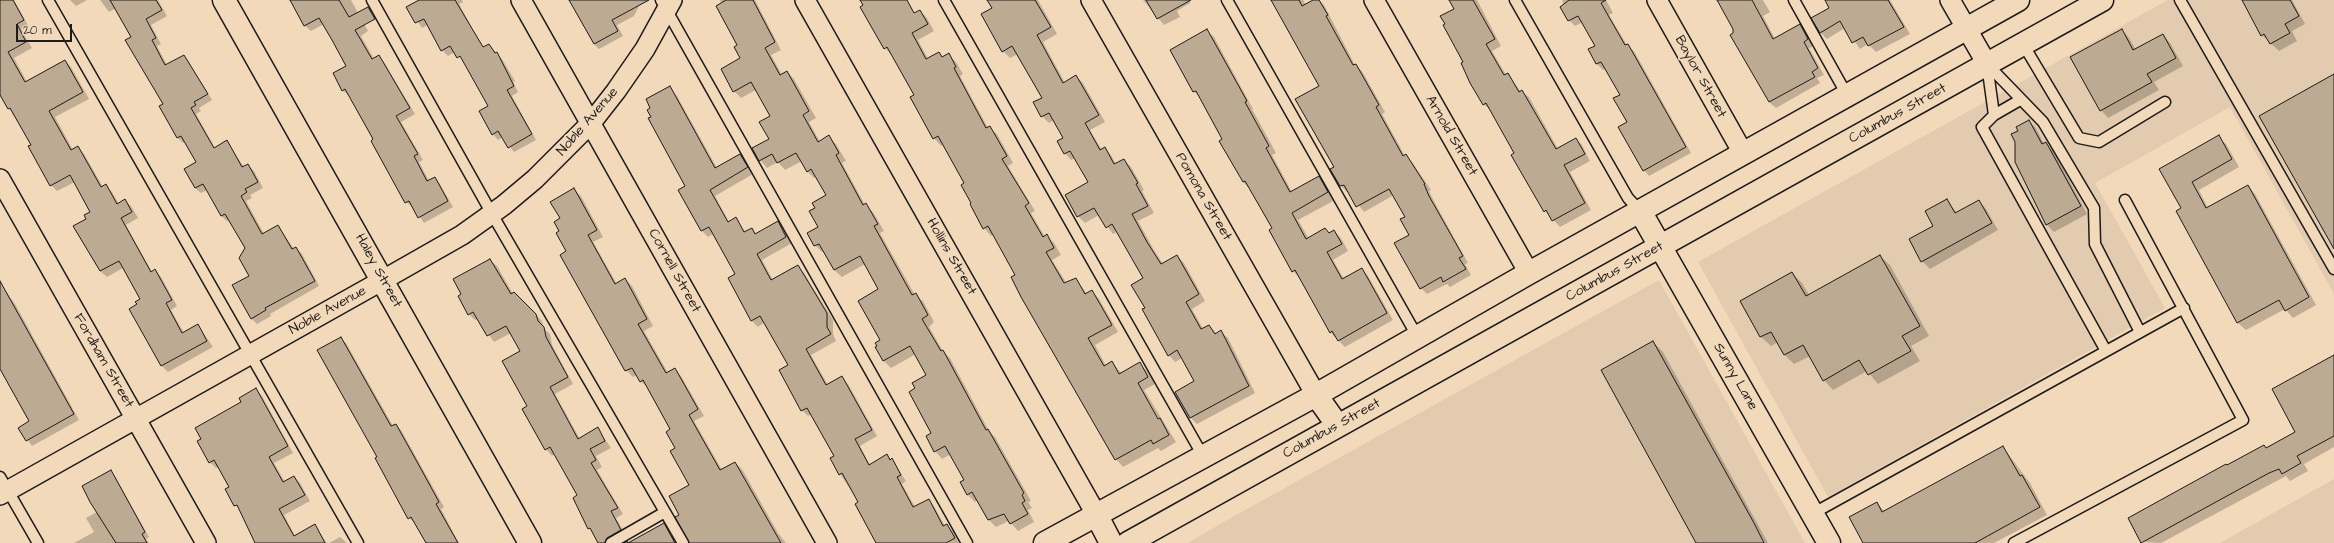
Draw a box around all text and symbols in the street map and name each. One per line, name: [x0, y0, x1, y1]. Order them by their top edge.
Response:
scale bar: [18, 16, 74, 42]
text: 20 m: [23, 22, 52, 39]
street label: Baylor Street: [1671, 33, 1729, 121]
street label: Columbus Street: [1846, 80, 1950, 148]
street label: Noble Avenue: [554, 84, 622, 160]
street label: Arnold Street: [1421, 93, 1481, 179]
street label: Pomona Street: [1171, 150, 1235, 244]
street label: Hollins Street: [922, 216, 980, 298]
street label: Cornell Street: [644, 226, 704, 316]
street label: Haley Street: [351, 231, 405, 311]
street label: Columbus Street: [1563, 238, 1667, 306]
street label: Noble Avenue: [287, 283, 369, 339]
street label: Fordham Street: [69, 311, 137, 411]
street label: Sunny Lane: [1709, 340, 1761, 414]
street label: Columbus Street: [1280, 395, 1384, 463]

